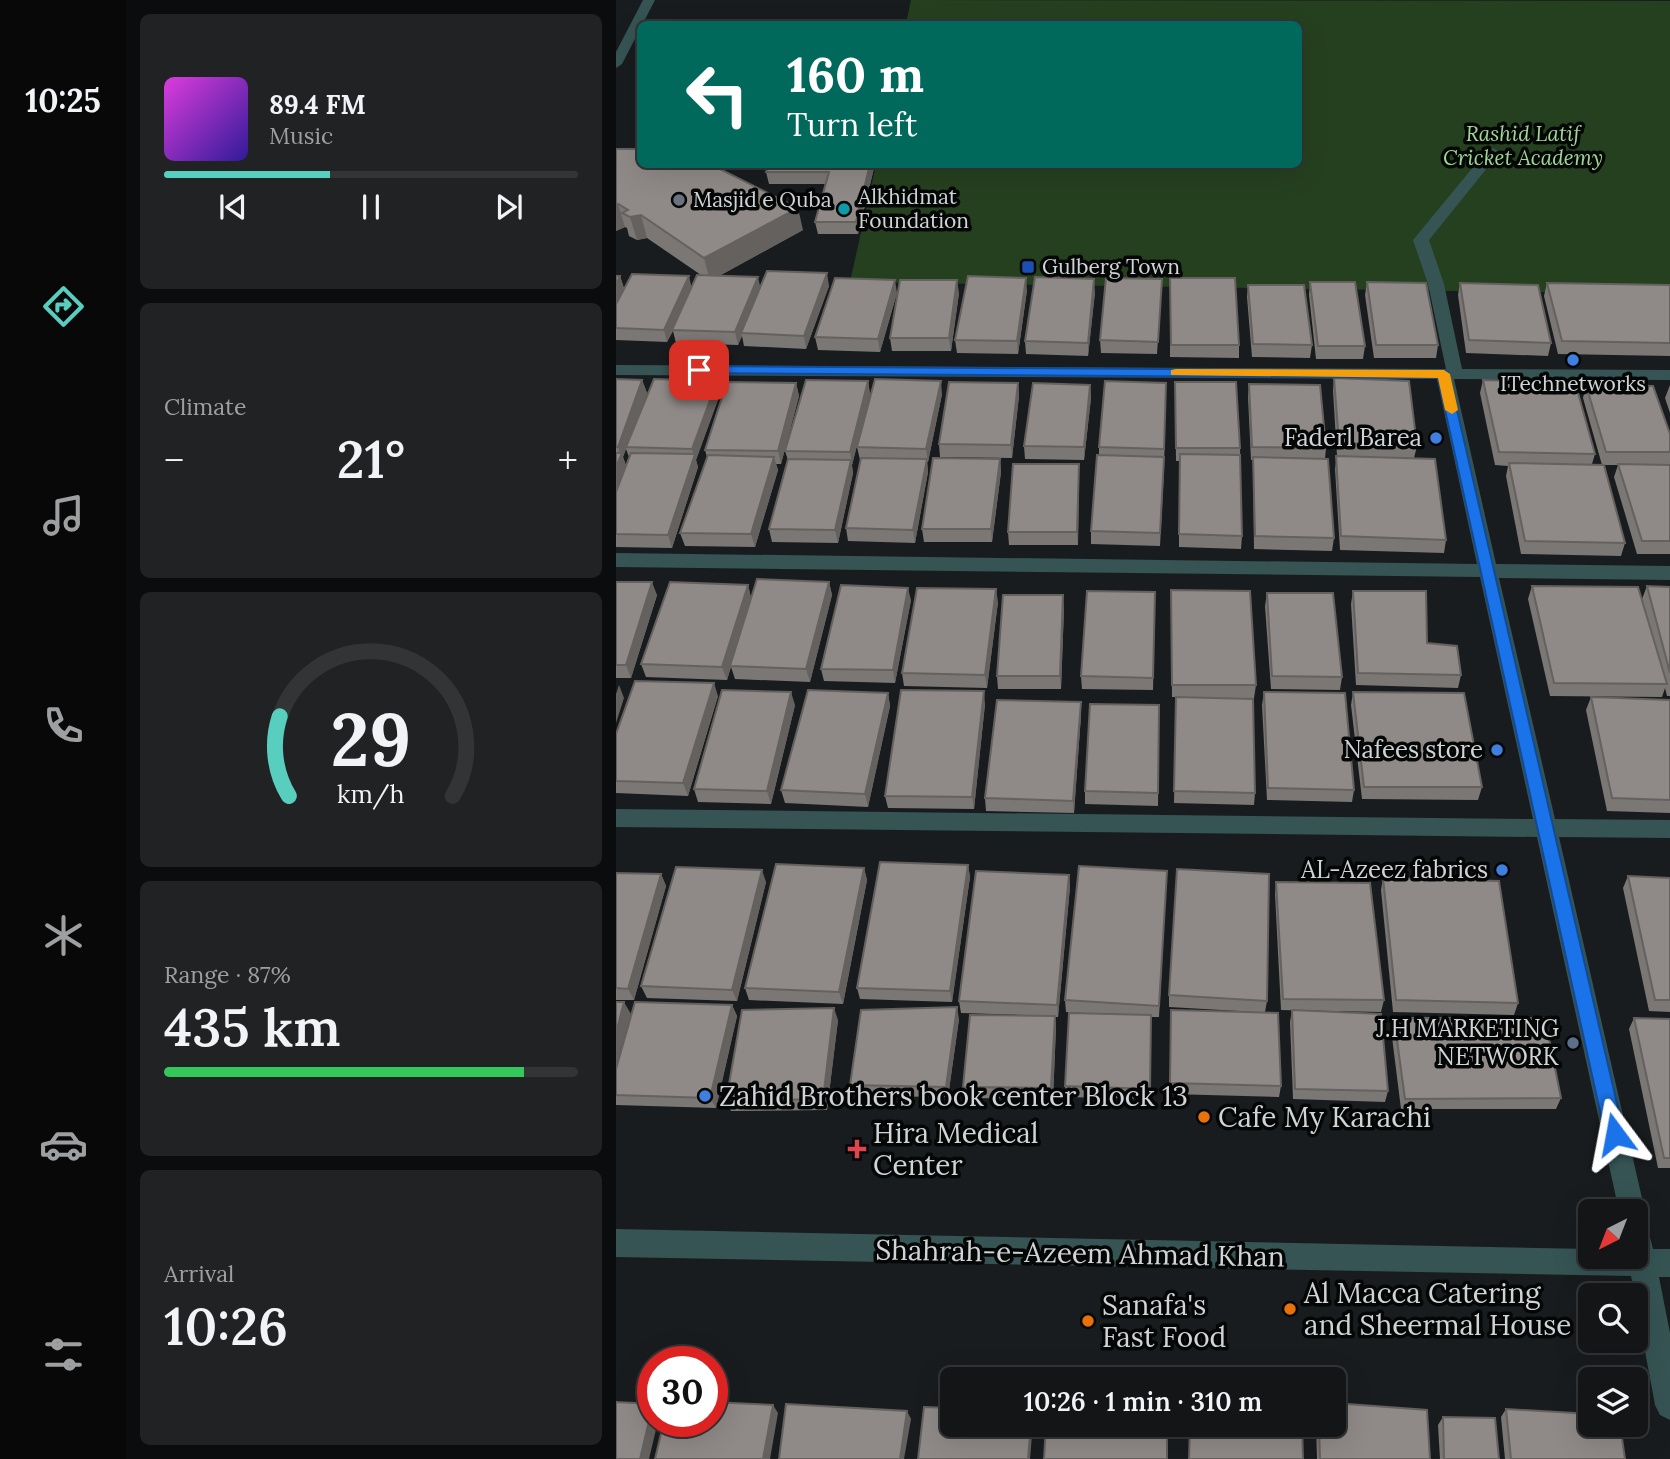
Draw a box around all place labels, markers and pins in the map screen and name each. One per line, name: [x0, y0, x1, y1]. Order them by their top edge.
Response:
place label: Alkhidmat Foundation: [857, 183, 969, 234]
place label: Masjid e Quba: [693, 186, 832, 213]
marker: Masjid e Quba: [671, 192, 687, 208]
marker: Alkhidmat Foundation: [836, 201, 852, 217]
place label: Gulberg Town: [1042, 253, 1180, 280]
marker: Gulberg Town: [1020, 259, 1036, 275]
pin: [669, 340, 729, 400]
marker: ITechnetworks: [1565, 352, 1581, 368]
place label: ITechnetworks: [1500, 370, 1646, 397]
place label: Faderl Barea: [1284, 422, 1422, 453]
marker: Faderl Barea: [1428, 430, 1444, 446]
place label: Nafees store: [1343, 734, 1483, 765]
marker: Nafees store: [1489, 742, 1505, 758]
place label: AL-Azeez fabrics: [1300, 854, 1488, 885]
marker: AL-Azeez fabrics: [1494, 862, 1510, 878]
place label: J.H MARKETING NETWORK: [1375, 1013, 1560, 1072]
marker: J.H MARKETING NETWORK: [1565, 1035, 1581, 1051]
place label: Zahid Brothers book center Block 13: [719, 1078, 1188, 1114]
marker: Zahid Brothers book center Block 13: [697, 1088, 713, 1104]
place label: Cafe My Karachi: [1218, 1099, 1431, 1135]
marker: Cafe My Karachi: [1196, 1109, 1212, 1125]
place label: Hira Medical Center: [873, 1115, 1038, 1183]
marker: Hira Medical Center: [847, 1139, 867, 1159]
place label: Al Macca Catering and Sheermal House: [1303, 1275, 1571, 1343]
place label: Sanafa's Fast Food: [1102, 1287, 1226, 1355]
marker: Al Macca Catering and Sheermal House: [1282, 1301, 1298, 1317]
marker: Sanafa's Fast Food: [1080, 1313, 1096, 1329]

